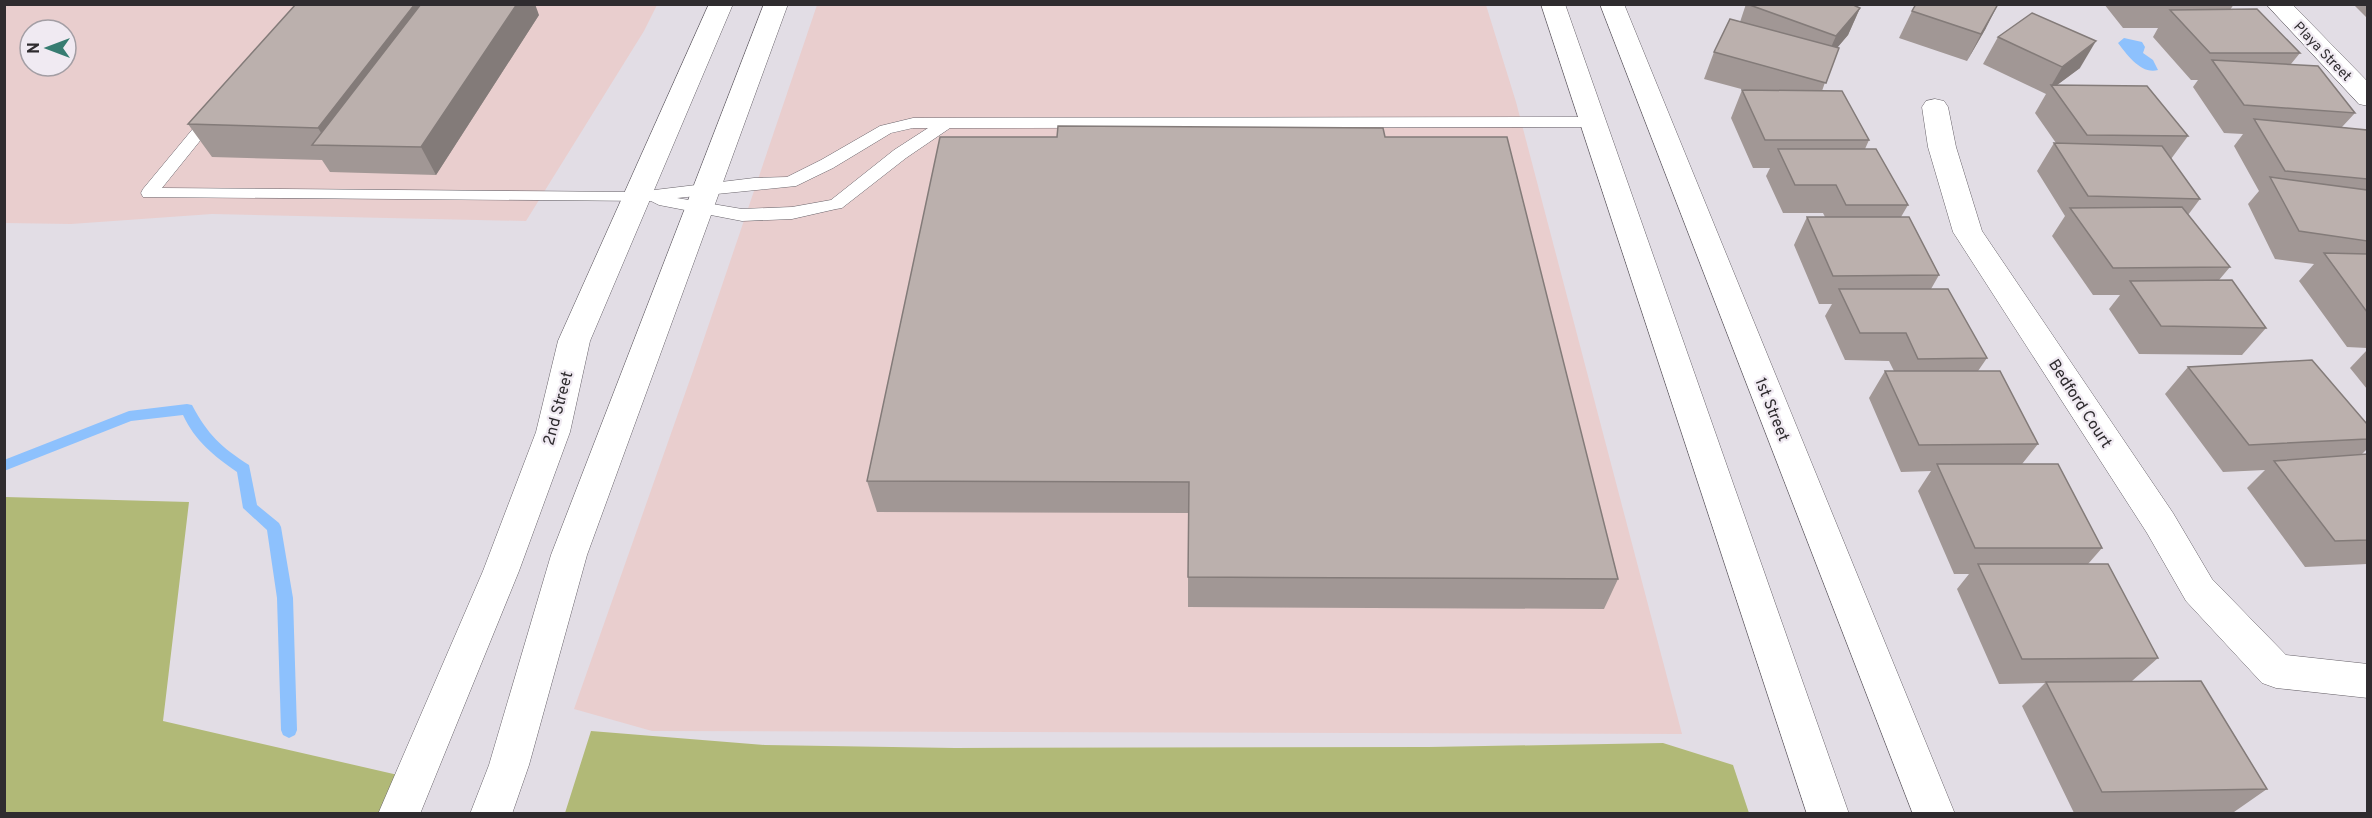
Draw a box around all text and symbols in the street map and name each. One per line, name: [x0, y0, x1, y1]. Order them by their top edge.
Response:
north arrow: [18, 18, 78, 78]
street label: Playa Street: [2289, 19, 2354, 85]
text: N: [25, 42, 45, 54]
street label: Bedford Court: [2043, 356, 2115, 452]
street label: 2nd Street: [539, 369, 578, 448]
street label: 1st Street: [1749, 375, 1793, 444]

